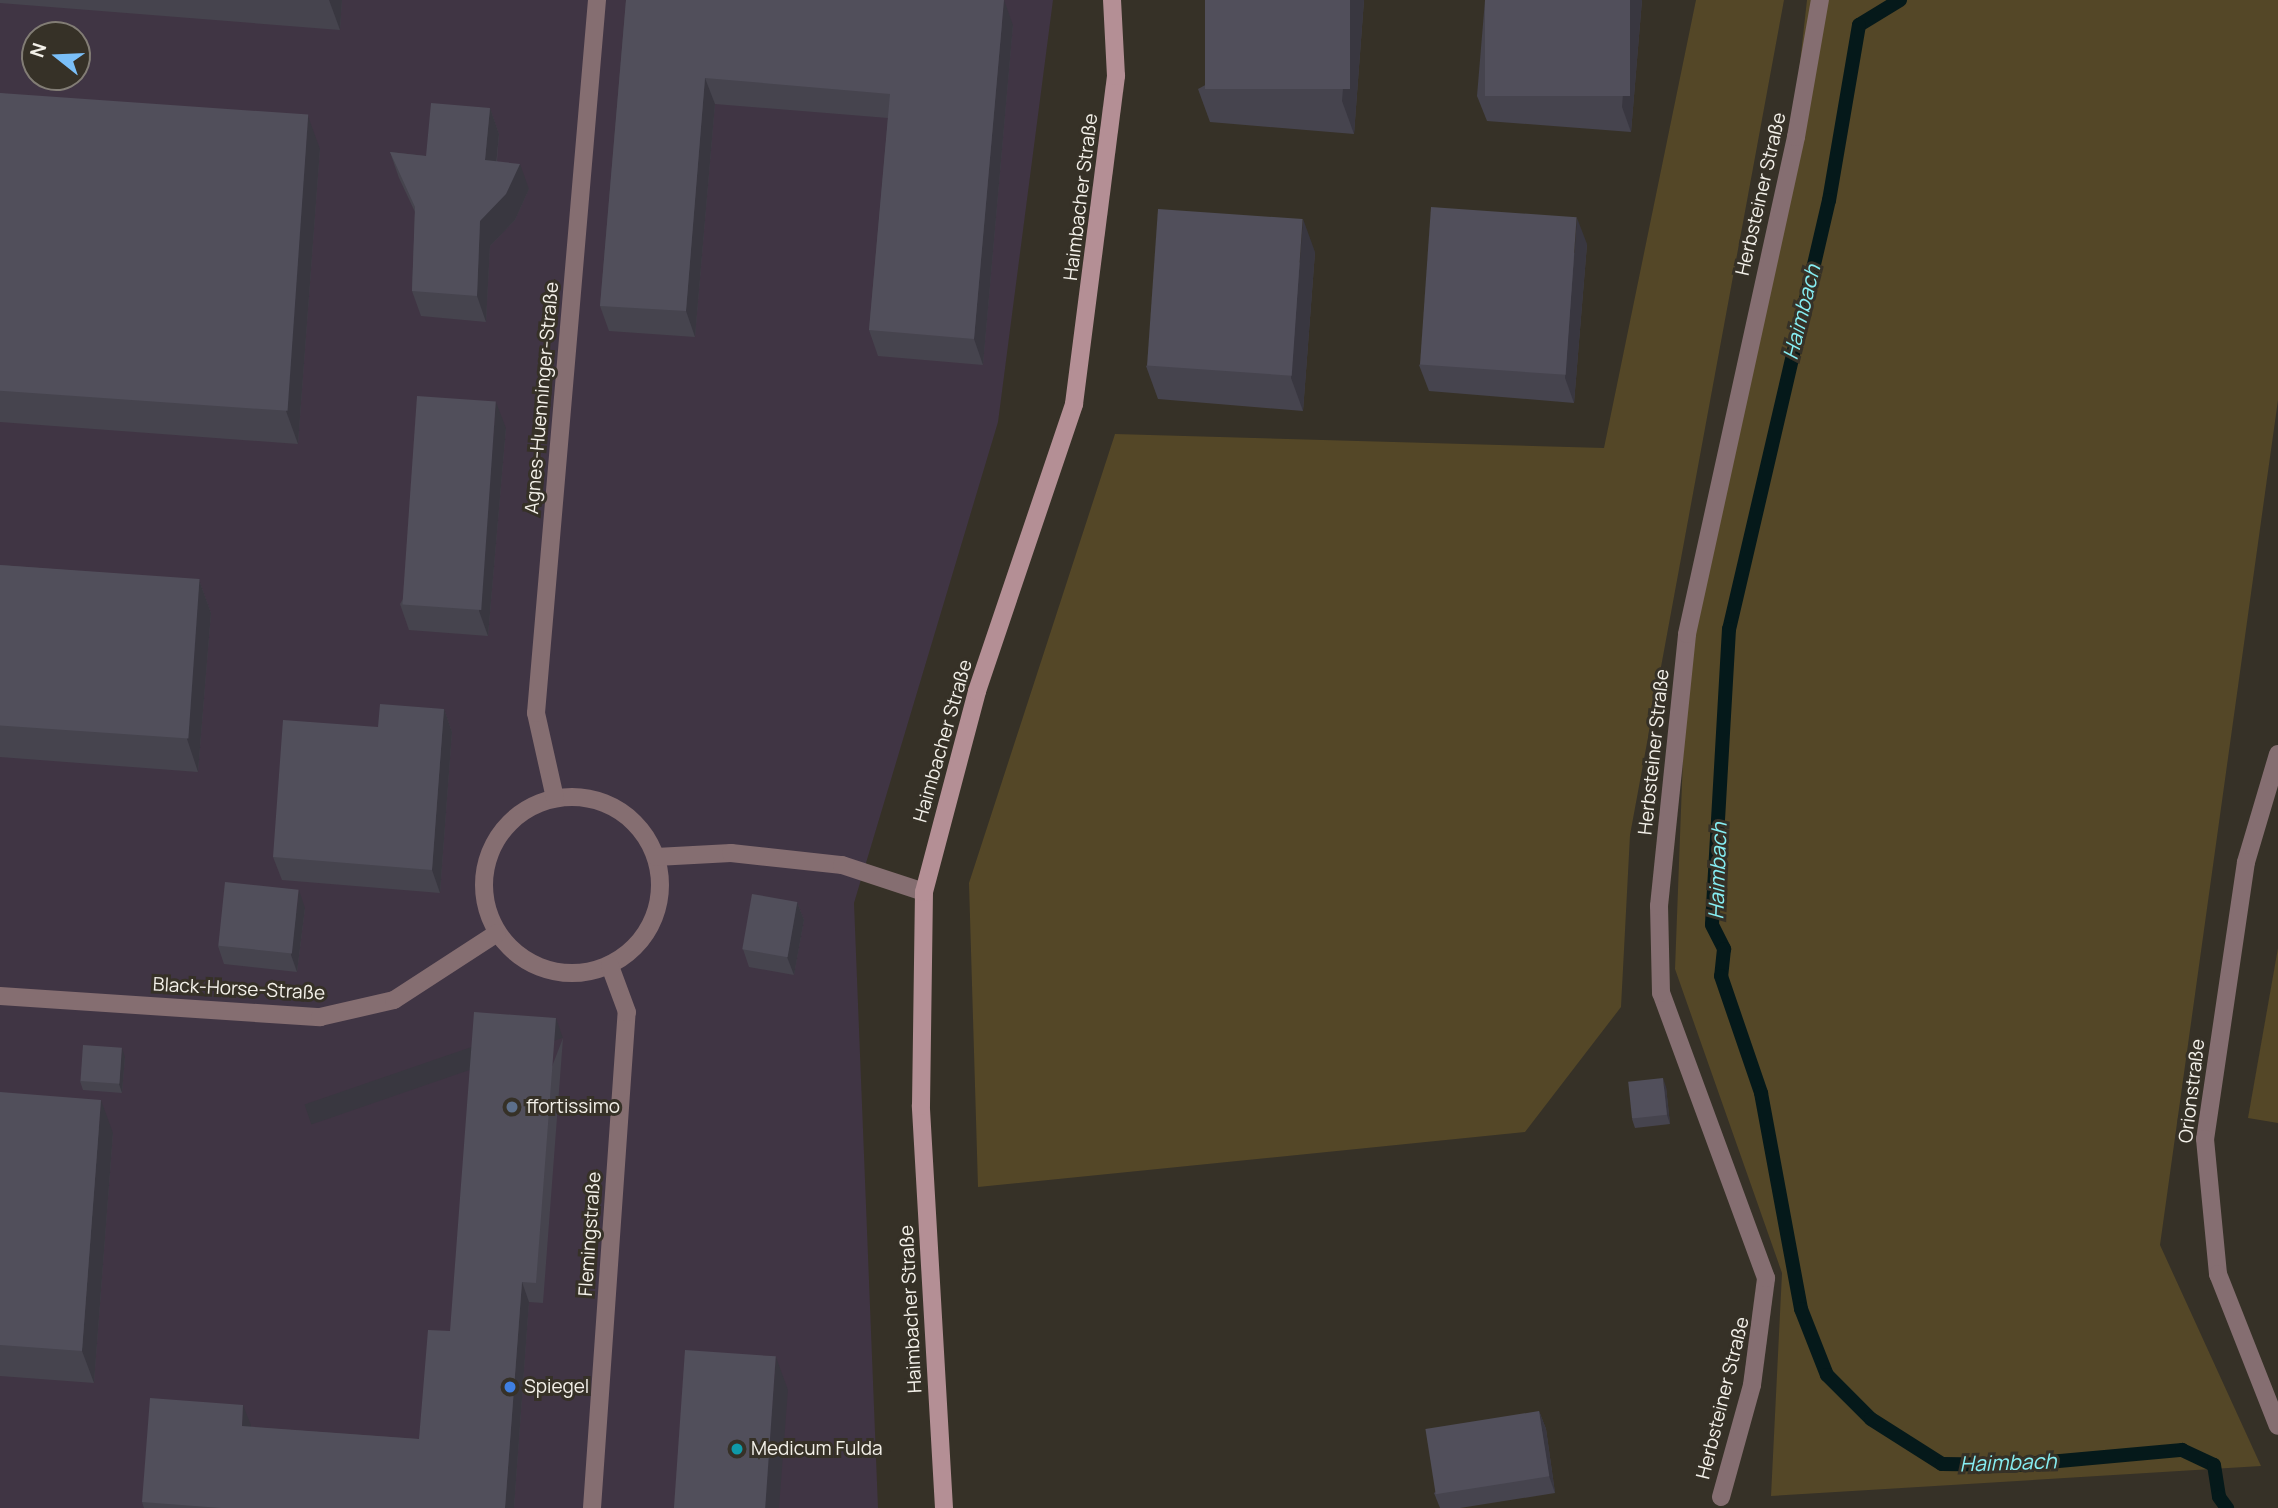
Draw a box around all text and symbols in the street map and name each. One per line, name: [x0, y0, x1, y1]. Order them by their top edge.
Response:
north arrow: [21, 21, 91, 91]
text: N: [23, 40, 52, 61]
street label: Herbsteiner Straße: [1731, 110, 1791, 278]
street label: Haimbacher Straße: [1059, 112, 1103, 282]
water label: Haimbach: [1777, 262, 1825, 362]
street label: Agnes-Huenninger-Straße: [520, 281, 564, 515]
street label: Haimbacher Straße: [909, 657, 977, 825]
street label: Herbsteiner Straße: [1634, 668, 1674, 836]
water label: Haimbach: [1703, 822, 1731, 920]
street label: Black-Horse-Straße: [152, 973, 326, 1005]
street label: Orionstraße: [2174, 1038, 2210, 1144]
place label: ffortissimo: [526, 1096, 620, 1118]
marker: ffortissimo: [504, 1099, 520, 1115]
street label: Flemingstraße: [574, 1171, 606, 1297]
street label: Haimbacher Straße: [895, 1224, 927, 1394]
street label: Herbsteiner Straße: [1692, 1314, 1754, 1482]
place label: Spiegel: [524, 1376, 589, 1398]
marker: Spiegel: [502, 1379, 518, 1395]
place label: Medicum Fulda: [751, 1438, 883, 1460]
marker: Medicum Fulda: [729, 1441, 745, 1457]
water label: Haimbach: [1959, 1448, 2057, 1476]

